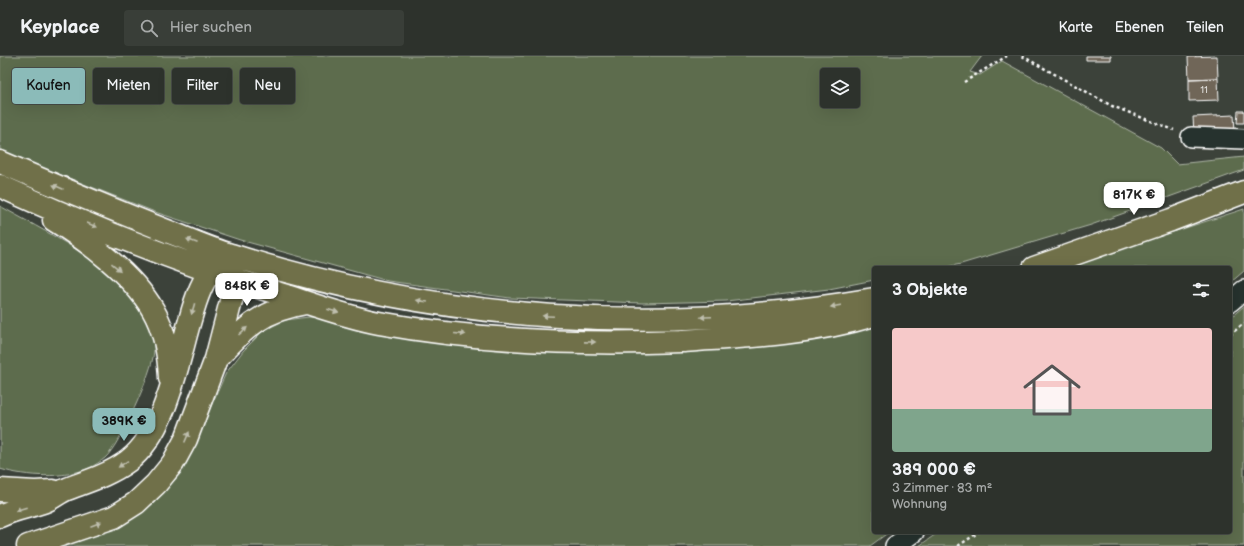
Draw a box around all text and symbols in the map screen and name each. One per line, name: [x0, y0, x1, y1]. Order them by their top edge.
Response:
search box: [124, 10, 404, 46]
text: Keyplace: [20, 16, 100, 39]
icon: search: [138, 17, 160, 39]
text: Hier suchen: [170, 18, 252, 37]
text: Karte: [1059, 19, 1093, 36]
text: Ebenen: [1115, 19, 1164, 36]
text: Teilen: [1186, 19, 1224, 36]
chip: Kaufen: [12, 68, 85, 104]
chip: Mieten: [93, 68, 164, 104]
chip: Filter: [172, 68, 232, 104]
chip: Neu: [240, 68, 295, 104]
map controls: [820, 68, 860, 108]
button: layers: [820, 68, 860, 108]
house number: 11: [1200, 84, 1208, 96]
pin: 817K €: [1101, 182, 1167, 216]
one-way arrow: [53, 184, 64, 190]
text: 817K €: [1113, 187, 1155, 203]
one-way arrow: [86, 222, 97, 228]
one-way arrow: [186, 237, 198, 243]
one-way arrow: [110, 263, 121, 272]
pin: 848K €: [214, 273, 280, 307]
text: 848K €: [224, 278, 270, 294]
icon: filters: [1190, 279, 1212, 301]
text: 3 Objekte: [892, 280, 967, 300]
one-way arrow: [416, 298, 428, 304]
one-way arrow: [190, 303, 196, 315]
one-way arrow: [829, 303, 842, 309]
one-way arrow: [326, 308, 339, 314]
one-way arrow: [542, 312, 554, 319]
one-way arrow: [699, 314, 712, 320]
one-way arrow: [238, 326, 248, 335]
one-way arrow: [454, 331, 466, 338]
one-way arrow: [584, 339, 597, 345]
icon: home: [1016, 354, 1088, 426]
pin: 389K €: [91, 408, 157, 442]
text: 389K €: [101, 413, 147, 429]
one-way arrow: [183, 431, 190, 443]
one-way arrow: [118, 460, 128, 468]
text: 389 000 €: [892, 460, 976, 480]
text: 3 Zimmer · 83 m²: [892, 480, 992, 496]
text: Wohnung: [892, 496, 947, 512]
one-way arrow: [14, 506, 26, 512]
one-way arrow: [90, 521, 102, 527]

